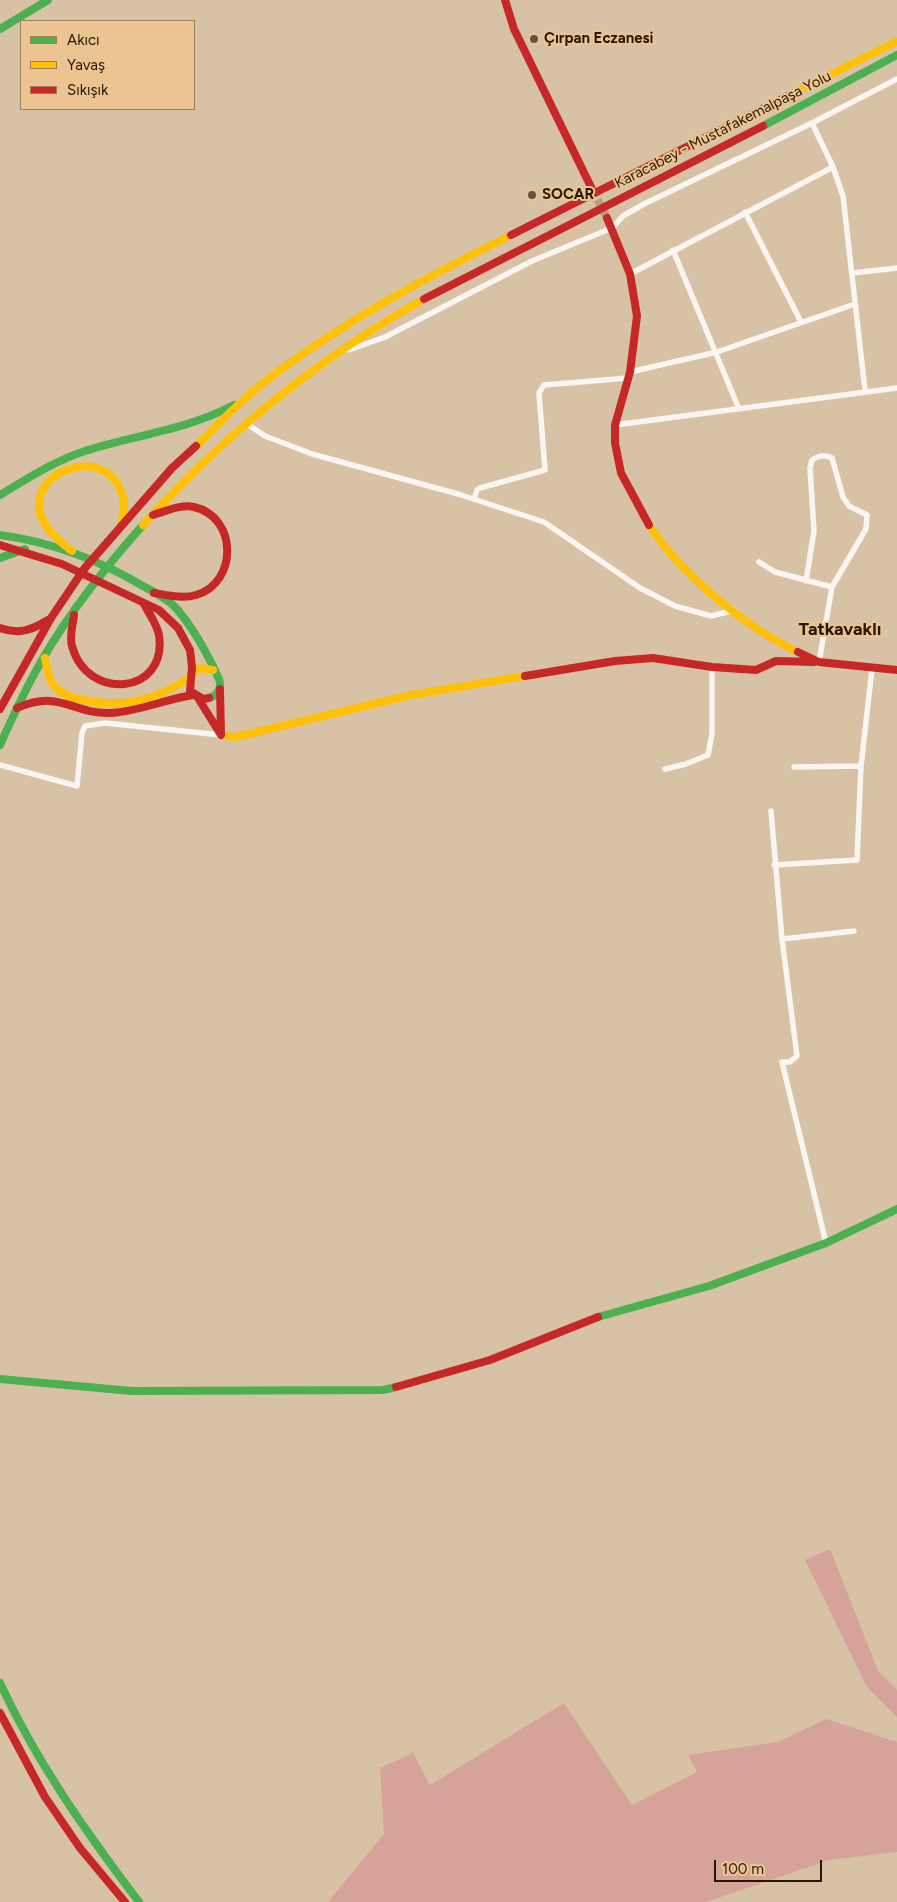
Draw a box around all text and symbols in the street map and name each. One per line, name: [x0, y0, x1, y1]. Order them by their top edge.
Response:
legend: [20, 20, 195, 110]
place label: Çırpan Eczanesi: [544, 30, 654, 48]
text: Akıcı: [67, 31, 100, 49]
marker: Çırpan Eczanesi: [528, 33, 540, 45]
text: Yavaş: [67, 56, 105, 74]
street label: Karacabey - Mustafakemalpaşa Yolu: [612, 67, 834, 193]
text: Sıkışık: [67, 81, 108, 99]
place label: SOCAR: [542, 186, 594, 204]
marker: SOCAR: [526, 189, 538, 201]
district label: Tatkavaklı: [799, 619, 881, 641]
scale bar: [717, 1850, 824, 1882]
text: 100 m: [722, 1860, 764, 1878]

